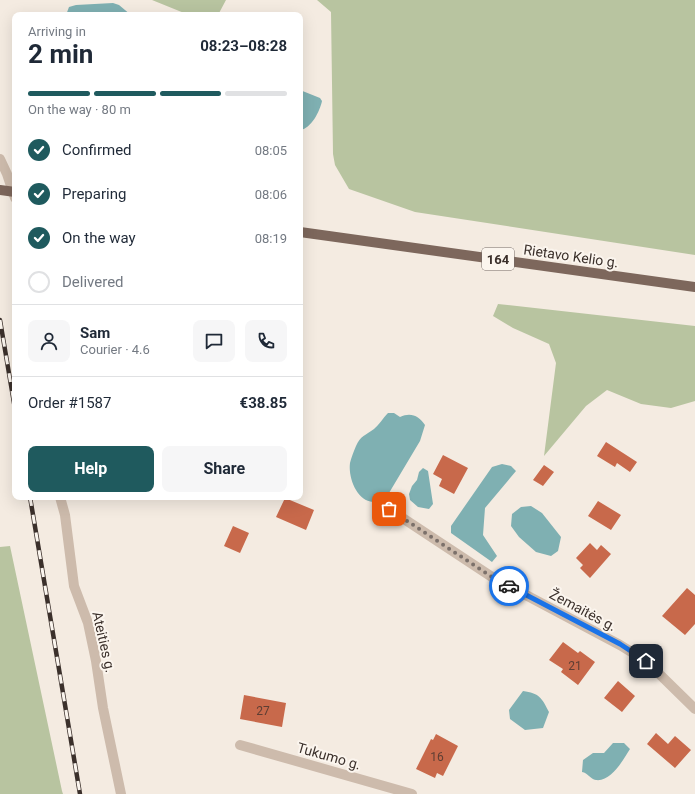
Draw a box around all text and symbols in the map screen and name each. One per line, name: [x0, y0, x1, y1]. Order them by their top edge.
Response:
text: Arriving in: [28, 24, 86, 39]
text: 08:23–08:28: [200, 37, 287, 55]
text: 2 min: [28, 39, 93, 69]
text: On the way · 80 m: [28, 102, 131, 117]
icon: check: [28, 139, 50, 161]
text: Confirmed: [62, 141, 132, 159]
text: 08:05: [255, 143, 287, 158]
icon: check: [28, 183, 50, 205]
text: Preparing: [62, 185, 126, 203]
text: 08:06: [255, 187, 287, 202]
icon: check: [28, 227, 50, 249]
text: On the way: [62, 229, 136, 247]
text: 08:19: [255, 231, 287, 246]
street label: Rietavo Kelio g.: [523, 241, 619, 271]
road number: 164: [482, 248, 514, 270]
text: Delivered: [62, 273, 124, 291]
button: person: [28, 320, 70, 362]
button: chat: [193, 320, 235, 362]
button: phone: [245, 320, 287, 362]
text: Sam: [80, 324, 110, 342]
text: Courier · 4.6: [80, 342, 150, 357]
text: Order #1587: [28, 394, 111, 412]
text: €38.85: [240, 394, 287, 412]
button: Help: [28, 446, 154, 492]
button: Share: [162, 446, 287, 492]
pin: [372, 492, 406, 526]
icon: bag: [378, 498, 400, 520]
courier: [489, 566, 529, 606]
icon: car: [498, 575, 520, 597]
street label: Žemaitės g.: [547, 585, 620, 634]
street label: Ateities g.: [89, 610, 119, 674]
pin: [629, 644, 663, 678]
icon: home: [635, 650, 657, 672]
house number: 21: [568, 659, 582, 673]
house number: 27: [256, 704, 270, 718]
street label: Tukumo g.: [295, 739, 363, 773]
house number: 16: [430, 750, 444, 764]

